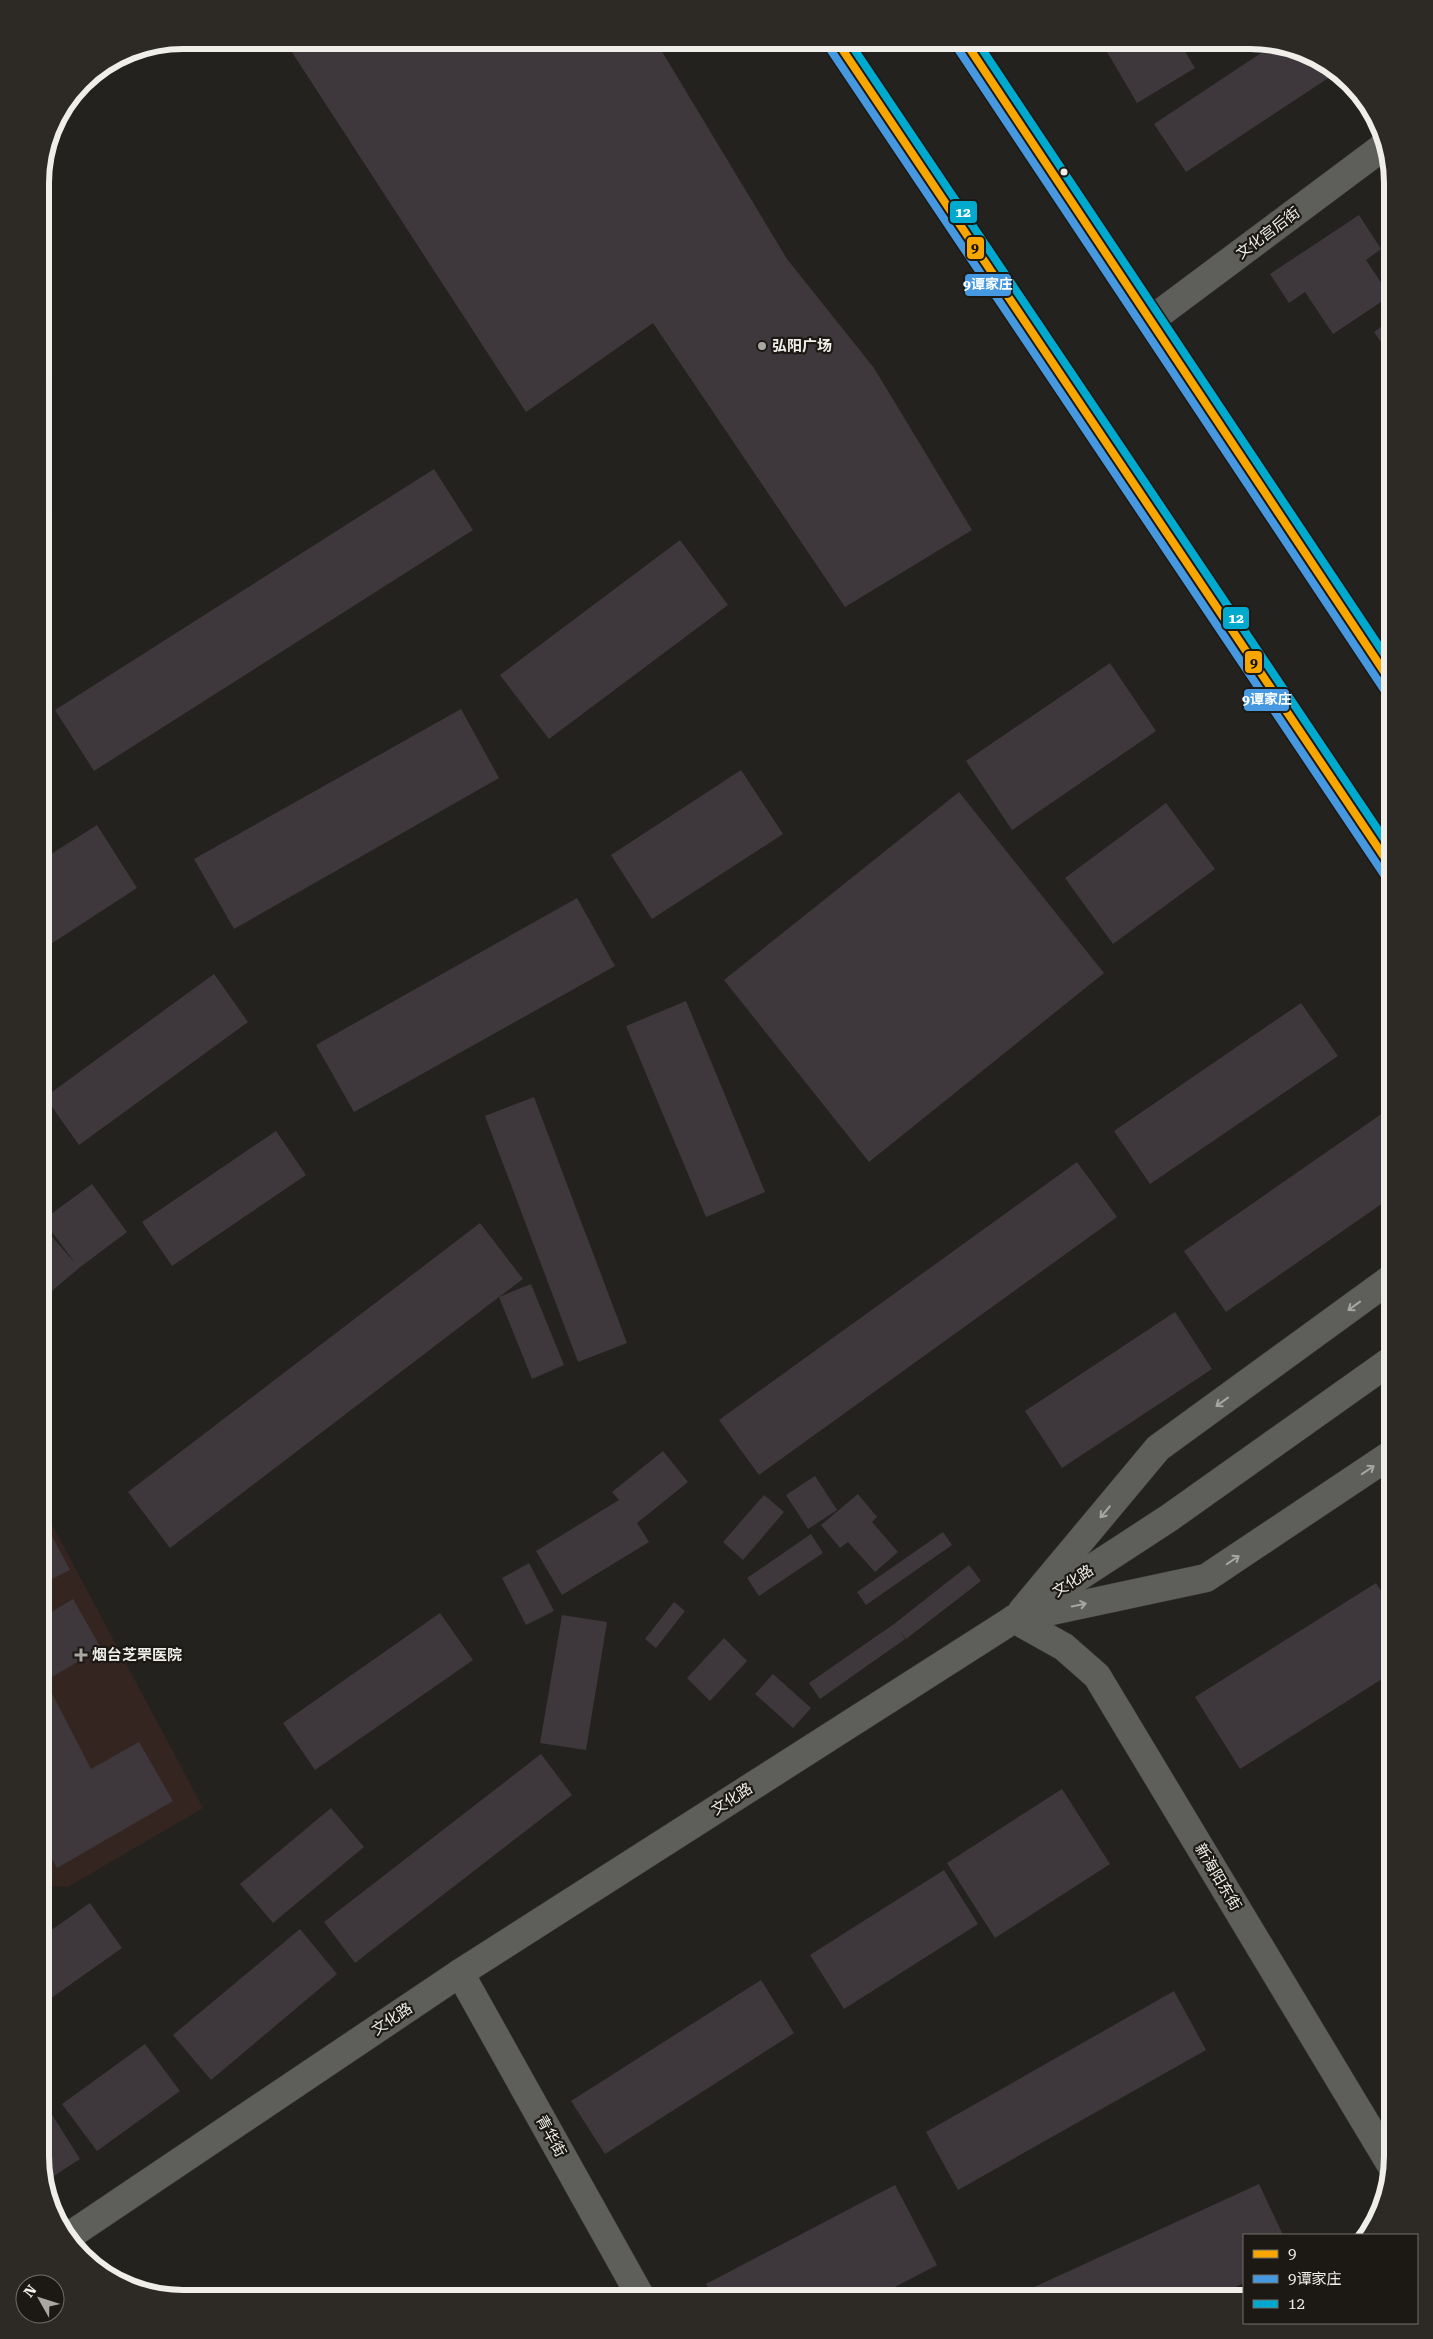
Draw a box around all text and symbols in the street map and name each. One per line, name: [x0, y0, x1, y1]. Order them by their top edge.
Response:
unlabelled marker: [1059, 167, 1069, 177]
line badge: 12: [949, 200, 978, 224]
street label: 文化宫后街: [1233, 203, 1303, 263]
text: 12: [955, 204, 971, 220]
line badge: 9: [966, 236, 985, 260]
text: 9: [971, 239, 979, 255]
line badge: 9谭家庄: [964, 273, 1012, 297]
text: 9谭家庄: [963, 276, 1013, 292]
place label: 弘阳广场: [772, 337, 832, 355]
marker: 弘阳广场: [756, 340, 768, 352]
line badge: 12: [1222, 606, 1250, 630]
text: 12: [1228, 610, 1244, 626]
line badge: 9: [1244, 650, 1263, 674]
text: 9: [1250, 654, 1258, 670]
line badge: 9谭家庄: [1243, 688, 1290, 712]
text: 9谭家庄: [1242, 691, 1292, 707]
one-way arrow: [1347, 1301, 1361, 1311]
one-way arrow: [1215, 1397, 1229, 1407]
one-way arrow: [1361, 1464, 1375, 1475]
one-way arrow: [1099, 1506, 1110, 1519]
one-way arrow: [1226, 1555, 1240, 1565]
street label: 文化路: [1049, 1561, 1097, 1601]
one-way arrow: [1071, 1600, 1087, 1610]
place label: 烟台芝罘医院: [92, 1646, 182, 1664]
marker: 烟台芝罘医院: [74, 1648, 88, 1662]
street label: 文化路: [708, 1779, 756, 1819]
street label: 新海阳东街: [1191, 1840, 1245, 1914]
street label: 文化路: [368, 1999, 416, 2039]
street label: 青华街: [532, 2112, 570, 2160]
legend: [1243, 2234, 1418, 2324]
text: 9: [1288, 2245, 1296, 2263]
text: 9谭家庄: [1288, 2270, 1341, 2288]
north arrow: [15, 2274, 65, 2324]
text: N: [20, 2281, 40, 2300]
text: 12: [1288, 2295, 1305, 2313]

